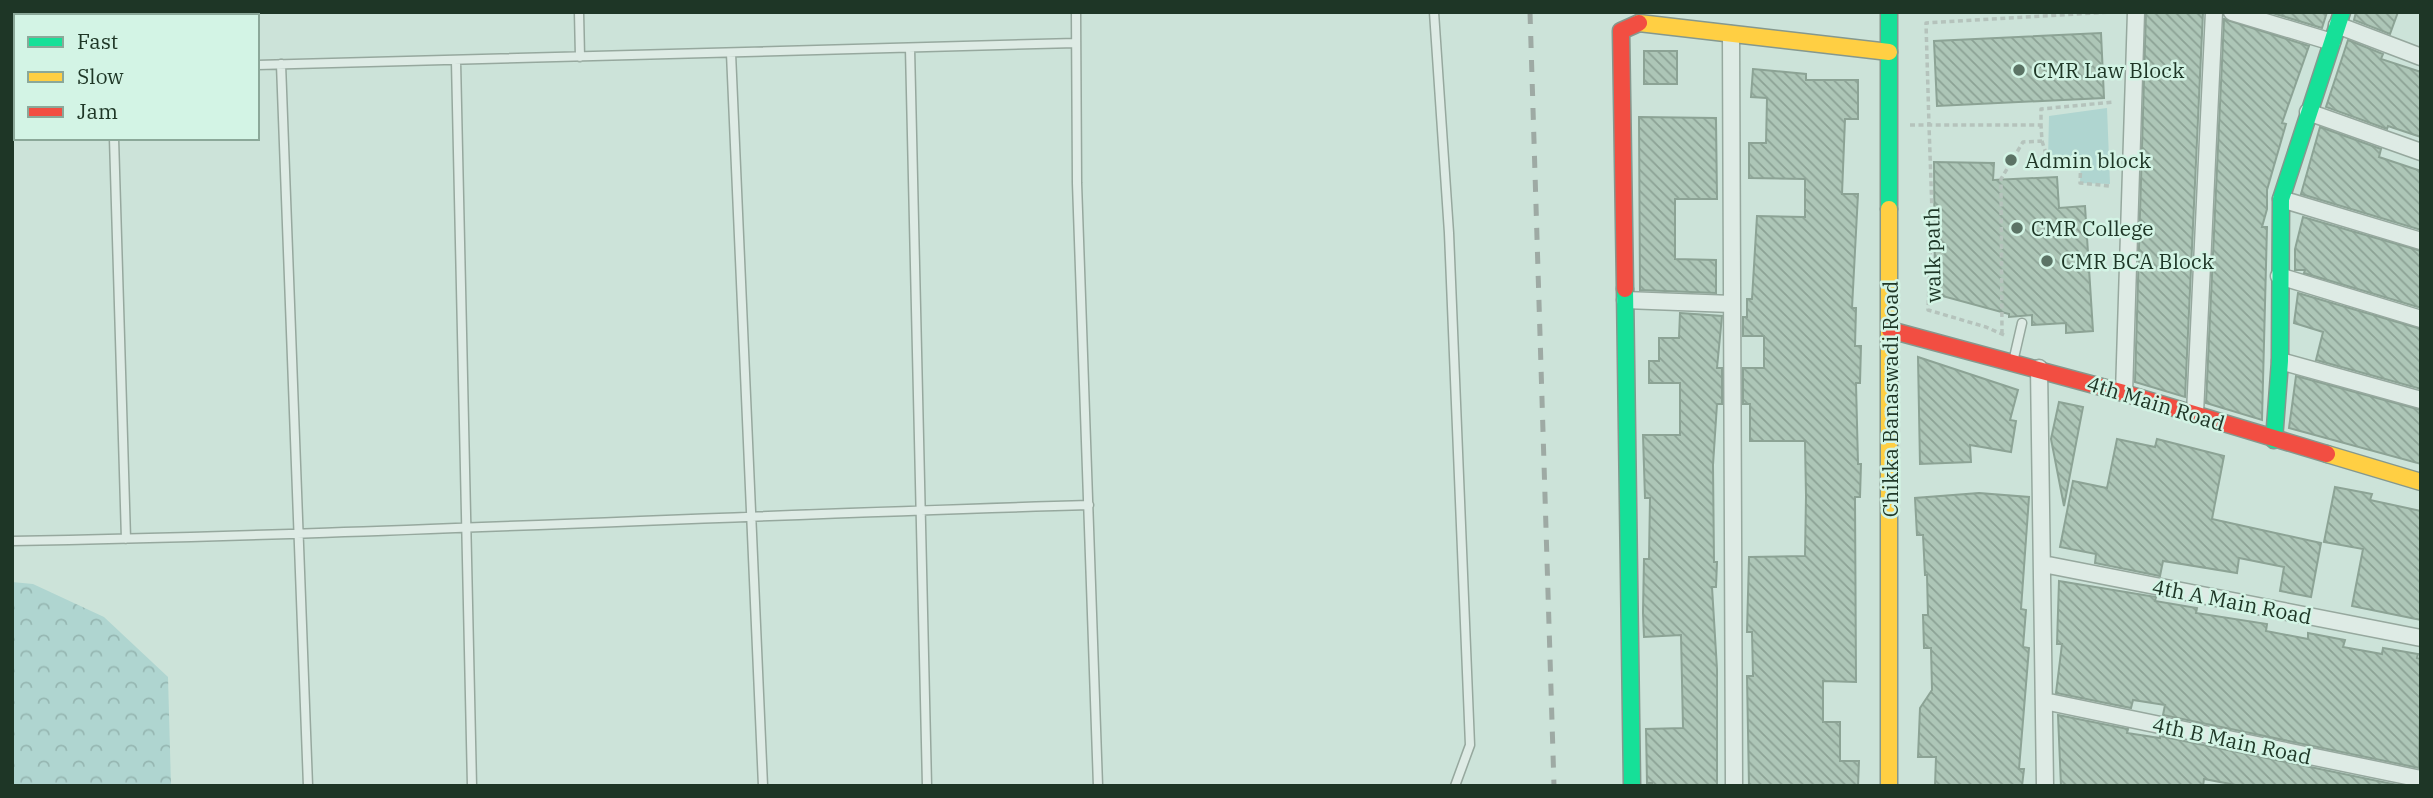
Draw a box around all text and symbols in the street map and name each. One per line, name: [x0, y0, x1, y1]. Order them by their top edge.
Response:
legend: [14, 14, 259, 140]
text: Fast: [77, 27, 118, 55]
place label: CMR Law Block: [2033, 56, 2185, 84]
text: Slow: [77, 62, 124, 90]
marker: CMR Law Block: [2011, 62, 2027, 78]
text: Jam: [77, 97, 118, 125]
place label: Admin block: [2025, 146, 2152, 174]
marker: Admin block: [2003, 152, 2019, 168]
street label: walk path: [1917, 207, 1947, 303]
place label: CMR College: [2031, 214, 2154, 242]
marker: CMR College: [2009, 220, 2025, 236]
place label: CMR BCA Block: [2061, 247, 2215, 275]
marker: CMR BCA Block: [2039, 253, 2055, 269]
street label: Chikka Banaswadi Road: [1876, 280, 1904, 517]
street label: 4th Main Road: [2084, 369, 2229, 437]
street label: 4th A Main Road: [2150, 572, 2314, 630]
street label: 4th B Main Road: [2150, 709, 2314, 771]

